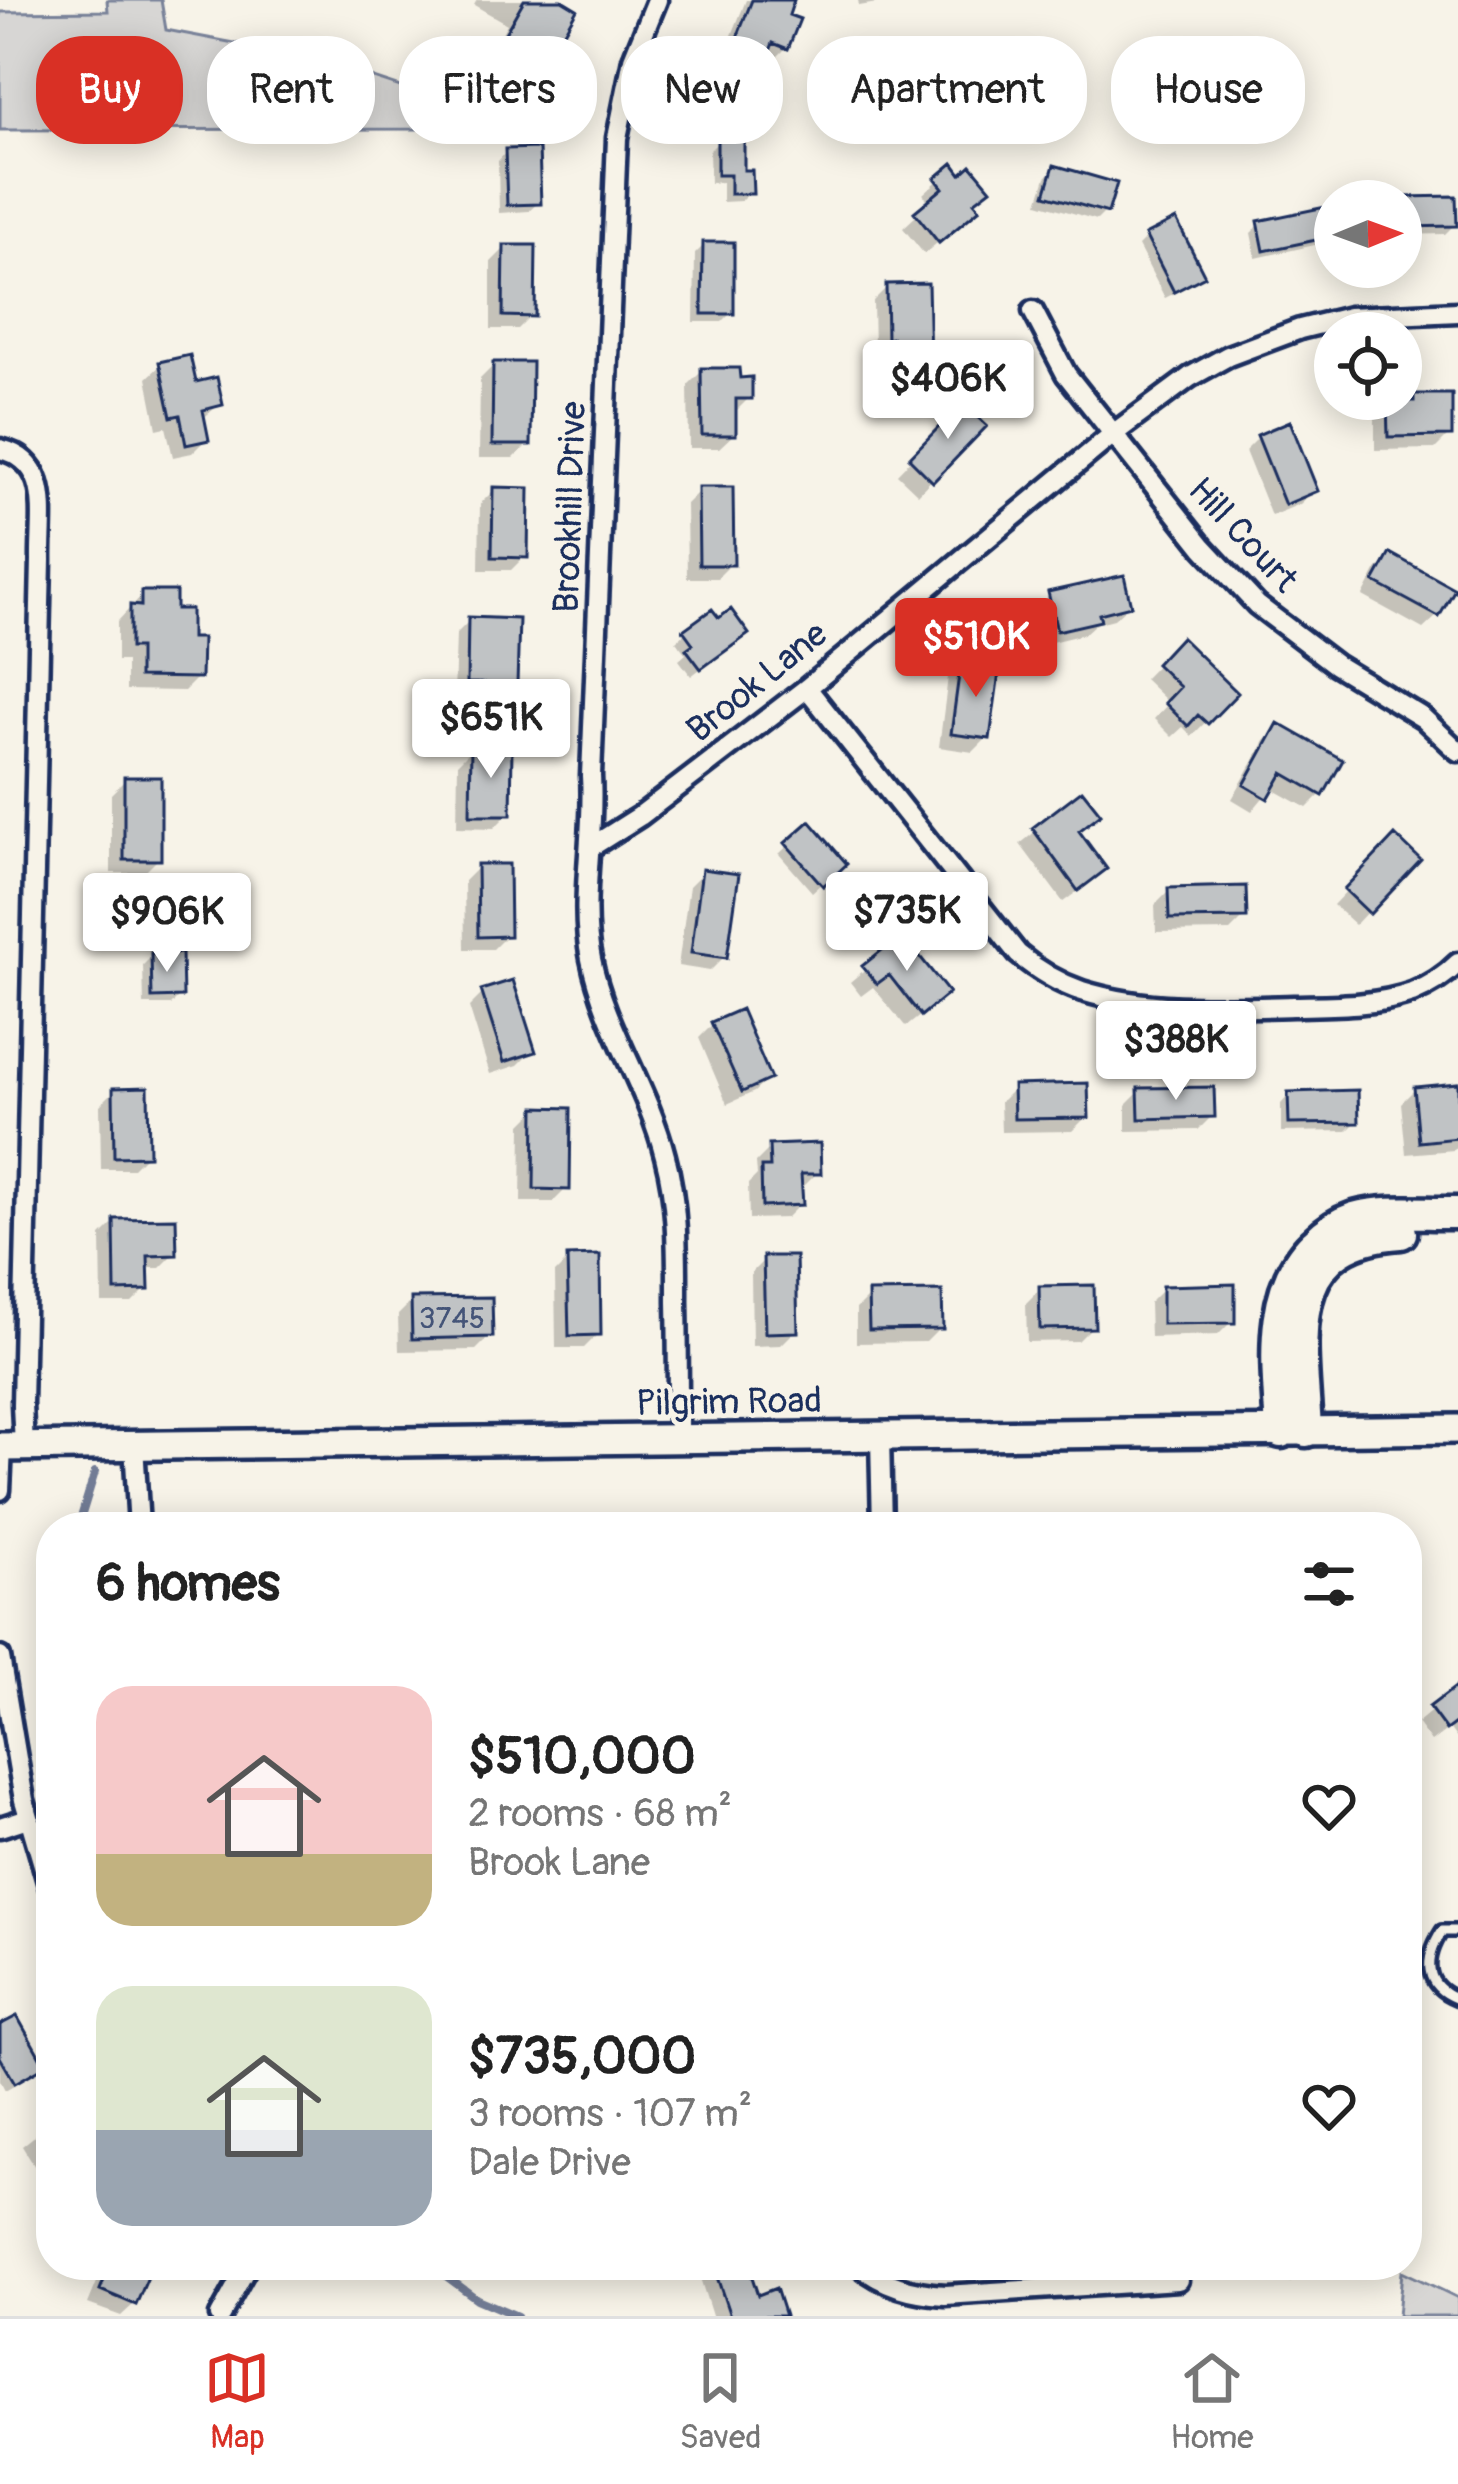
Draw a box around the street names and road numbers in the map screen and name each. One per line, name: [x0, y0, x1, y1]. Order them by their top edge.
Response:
street label: Brookhill Drive: [544, 400, 596, 614]
street label: Hill Court: [1178, 468, 1308, 602]
street label: Brook Lane: [678, 611, 837, 752]
street label: Pilgrim Road: [636, 1378, 822, 1426]

